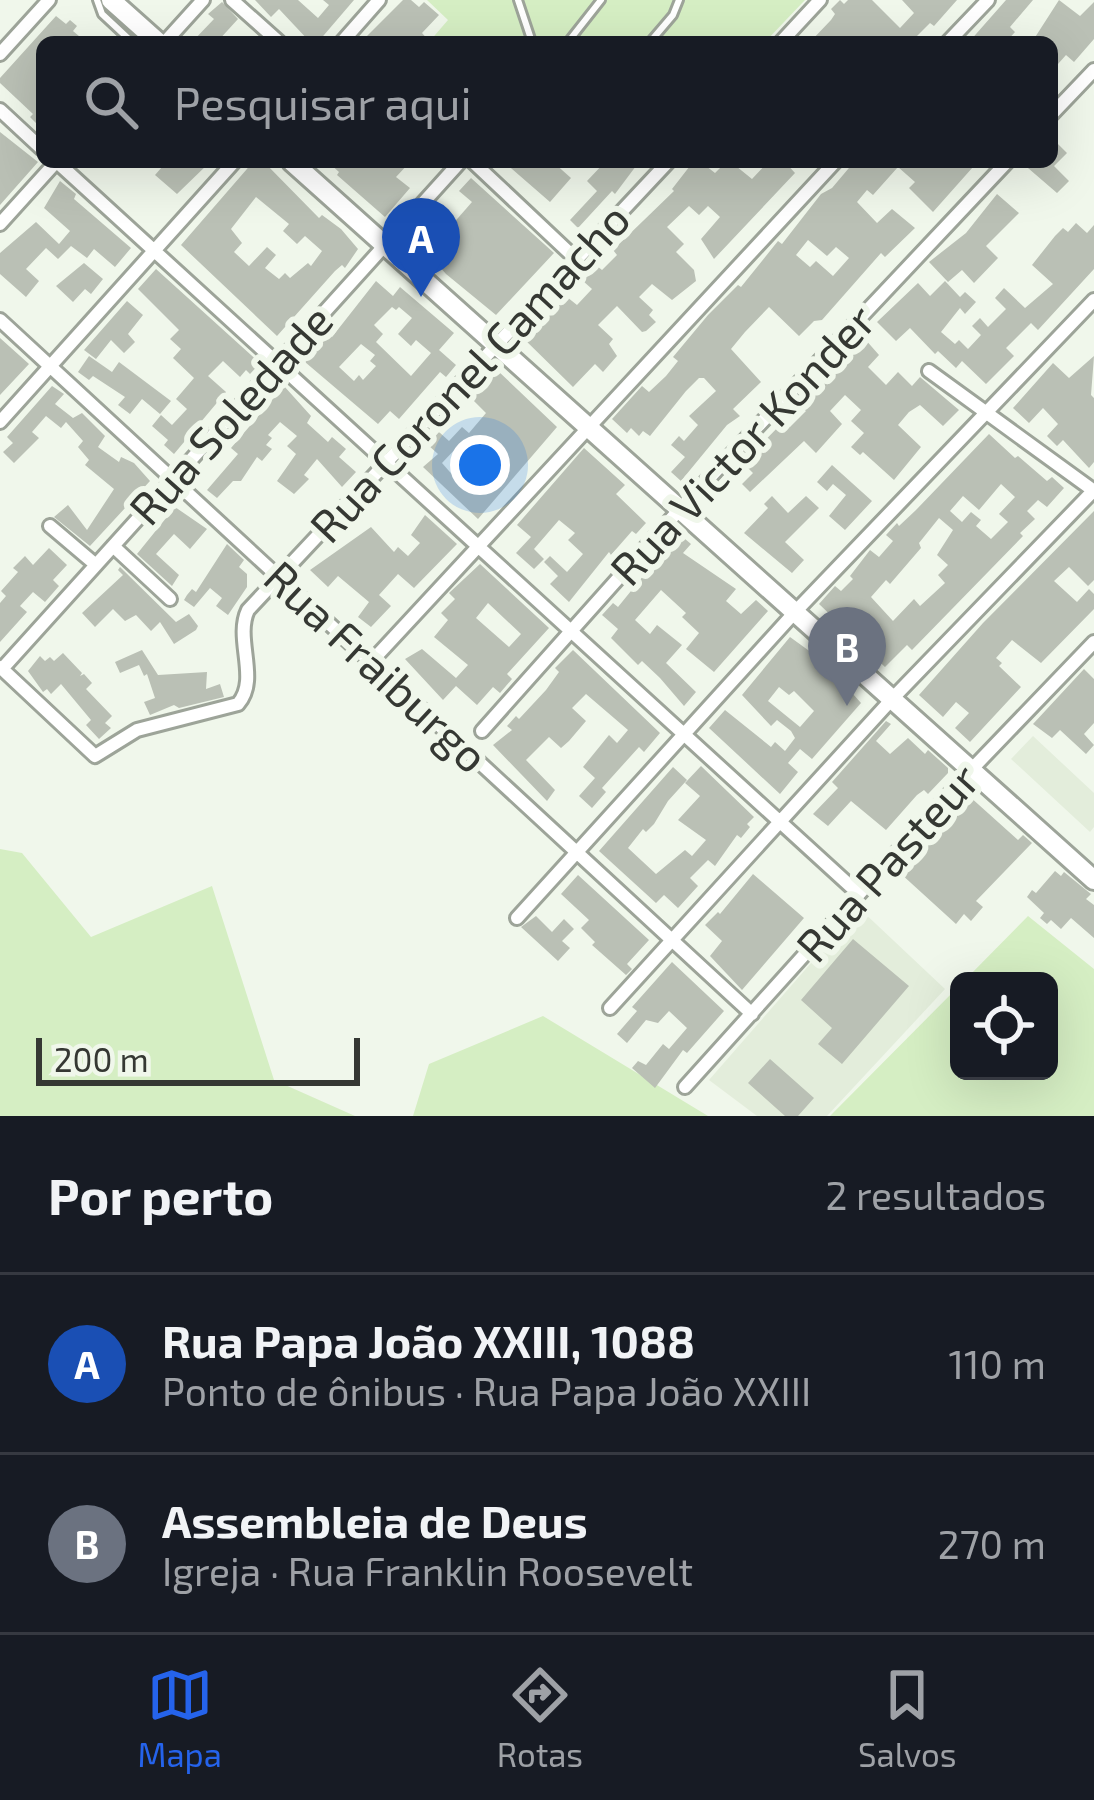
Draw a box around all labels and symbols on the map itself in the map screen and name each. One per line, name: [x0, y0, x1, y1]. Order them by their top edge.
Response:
street label: Rua Coronel Camacho: [298, 191, 639, 552]
pin: A: [382, 198, 460, 297]
street label: Rua Victor Konder: [598, 292, 885, 595]
street label: Rua Soledade: [117, 293, 342, 535]
your location: [450, 435, 510, 495]
street label: Rua Fraiburgo: [255, 549, 500, 783]
pin: B: [808, 607, 886, 706]
street label: Rua Pasteur: [784, 752, 989, 972]
scale bar: [36, 1032, 360, 1085]

